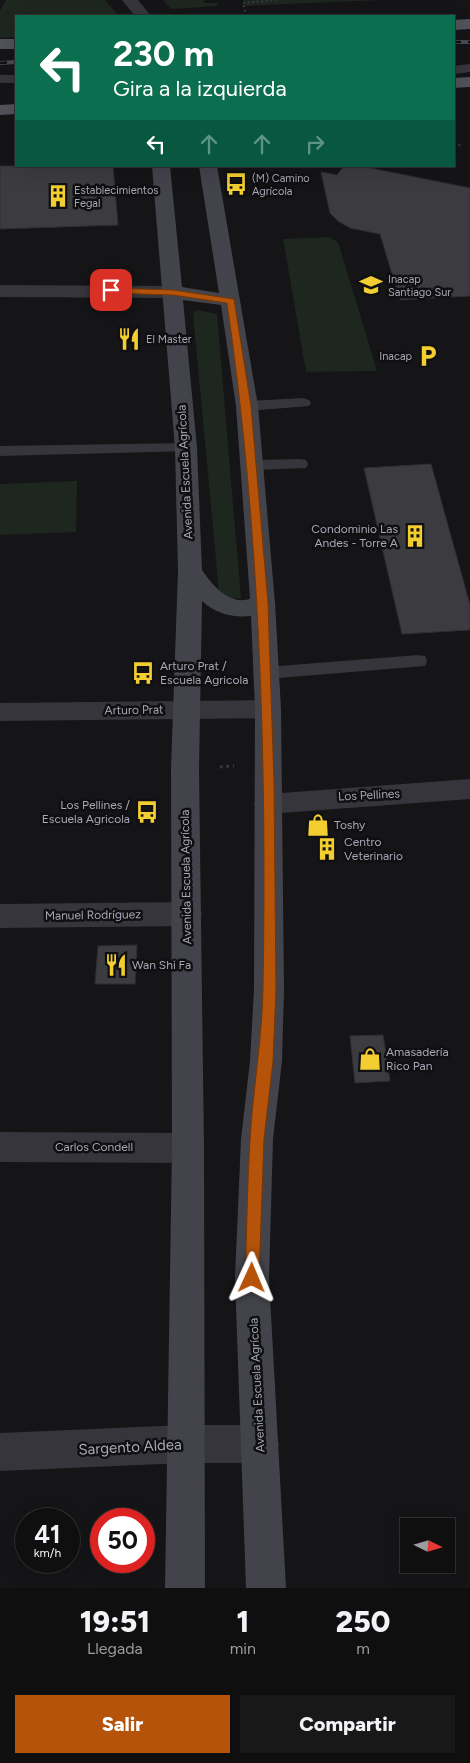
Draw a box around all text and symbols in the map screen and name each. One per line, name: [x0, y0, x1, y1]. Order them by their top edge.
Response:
text: 230 m: [113, 33, 214, 75]
icon: left: [30, 35, 95, 100]
text: Gira a la izquierda: [113, 75, 287, 102]
icon: left: [142, 130, 170, 158]
icon: ahead: [195, 130, 223, 158]
icon: ahead: [248, 130, 276, 158]
icon: right: [301, 130, 329, 158]
bus stop icon: (M) Camino Agrícola: [223, 171, 249, 197]
place label: (M) Camino Agrícola: [252, 172, 310, 198]
building icon: Establecimientos Fegal: [45, 183, 71, 209]
place label: Establecimientos Fegal: [74, 184, 158, 210]
pin: [90, 269, 132, 311]
school or university icon: Inacap Santiago Sur: [358, 272, 384, 298]
place label: Inacap Santiago Sur: [388, 273, 451, 299]
icon: arrive: [97, 276, 125, 304]
restaurant icon: El Master: [116, 326, 142, 352]
place label: El Master: [146, 333, 192, 346]
parking icon: Inacap: [415, 343, 441, 369]
place label: Inacap: [379, 350, 412, 363]
street label: Avenida Escuela Agrícola: [174, 404, 196, 540]
place label: Condominio Las Andes - Torre A: [311, 522, 398, 550]
building icon: Condominio Las Andes - Torre A: [402, 523, 428, 549]
place label: Arturo Prat / Escuela Agricola: [160, 659, 248, 687]
bus stop icon: Arturo Prat / Escuela Agricola: [130, 660, 156, 686]
street label: Arturo Prat: [104, 702, 164, 718]
street label: Los Pellines: [338, 786, 401, 804]
place label: Los Pellines / Escuela Agricola: [42, 798, 130, 826]
bus stop icon: Los Pellines / Escuela Agricola: [134, 799, 160, 825]
street label: Avenida Escuela Agrícola: [178, 810, 194, 944]
shop icon: Toshy: [305, 812, 331, 838]
place label: Toshy: [334, 818, 366, 832]
place label: Centro Veterinario: [344, 835, 403, 863]
building icon: Centro Veterinario: [314, 836, 340, 862]
street label: Manuel Rodríguez: [45, 907, 141, 923]
restaurant icon: Wan Shi Fa: [103, 952, 129, 978]
place label: Wan Shi Fa: [132, 958, 191, 972]
place label: Amasadería Rico Pan: [386, 1045, 449, 1073]
shop icon: Amasadería Rico Pan: [357, 1046, 383, 1072]
street label: Carlos Condell: [55, 1140, 133, 1154]
position arrow: [225, 1251, 277, 1303]
street label: Avenida Escuela Agrícola: [246, 1317, 268, 1453]
street label: Sargento Aldea: [78, 1435, 182, 1459]
speed limit sign: 50: [90, 1508, 155, 1573]
north arrow: [400, 1518, 455, 1572]
map controls: [400, 1518, 455, 1573]
text: 41: [34, 1519, 61, 1549]
text: km/h: [34, 1546, 61, 1560]
text: 19:51: [80, 1603, 150, 1640]
text: 1: [236, 1603, 249, 1640]
text: 250: [336, 1603, 390, 1640]
text: Llegada: [87, 1639, 143, 1658]
text: min: [230, 1639, 256, 1658]
text: m: [356, 1639, 370, 1658]
button: Salir: [15, 1695, 230, 1753]
button: Compartir: [240, 1695, 455, 1753]

